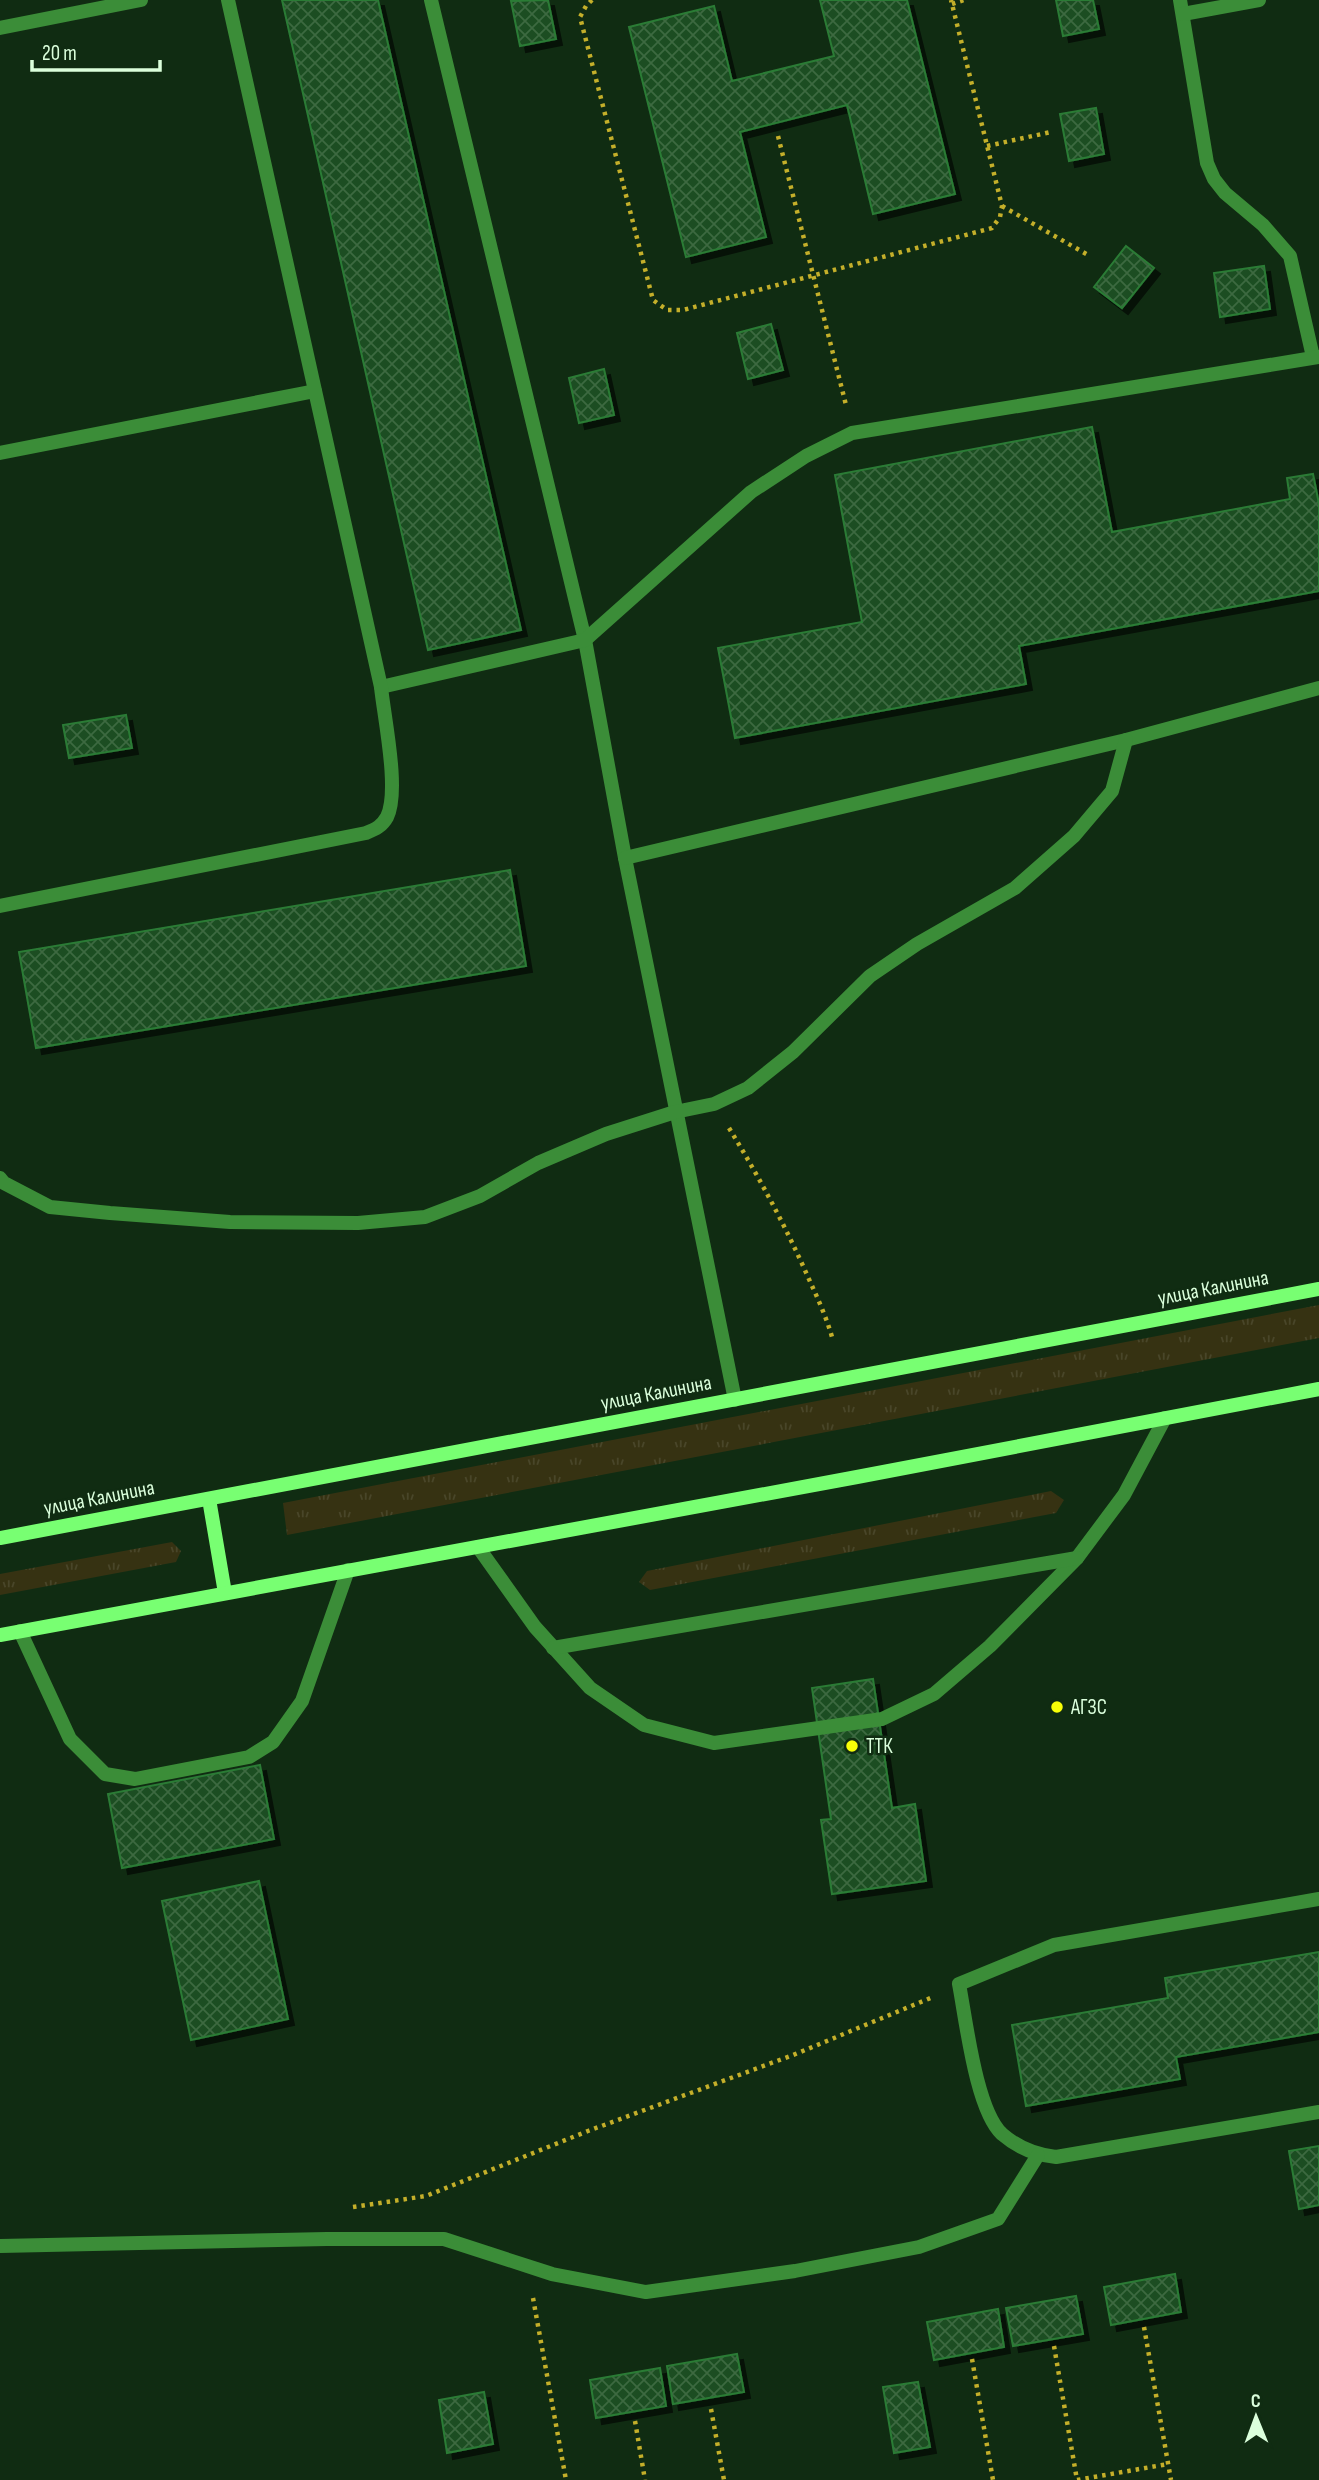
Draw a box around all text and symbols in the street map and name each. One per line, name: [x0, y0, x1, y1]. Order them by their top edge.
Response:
scale bar: [32, 28, 159, 72]
text: 20 m: [42, 41, 77, 66]
street label: улица Калинина: [1156, 1265, 1270, 1311]
street label: улица Калинина: [599, 1370, 713, 1416]
street label: улица Калинина: [42, 1475, 156, 1521]
place label: АГЗС: [1070, 1695, 1107, 1720]
marker: АГЗС: [1049, 1699, 1065, 1715]
place label: ТТК: [866, 1734, 893, 1759]
marker: ТТК: [844, 1738, 860, 1754]
north arrow: [1221, 2382, 1291, 2452]
text: С: [1251, 2390, 1261, 2413]

